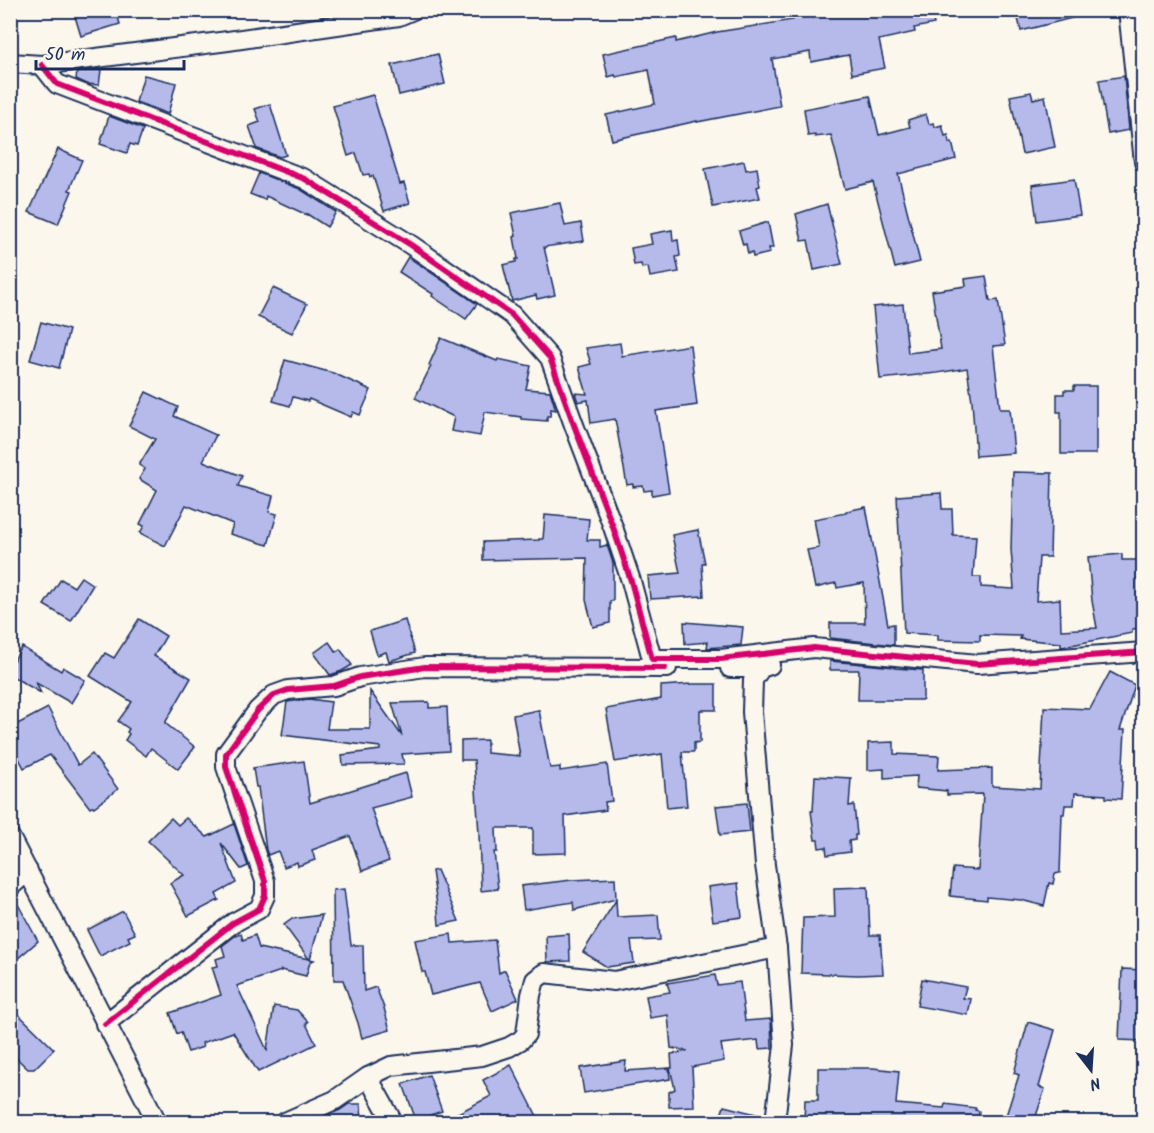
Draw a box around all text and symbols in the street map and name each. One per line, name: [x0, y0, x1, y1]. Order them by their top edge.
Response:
scale bar: [36, 33, 184, 71]
text: 50 m: [45, 41, 85, 70]
north arrow: [1061, 1040, 1121, 1100]
text: N: [1086, 1069, 1103, 1096]

